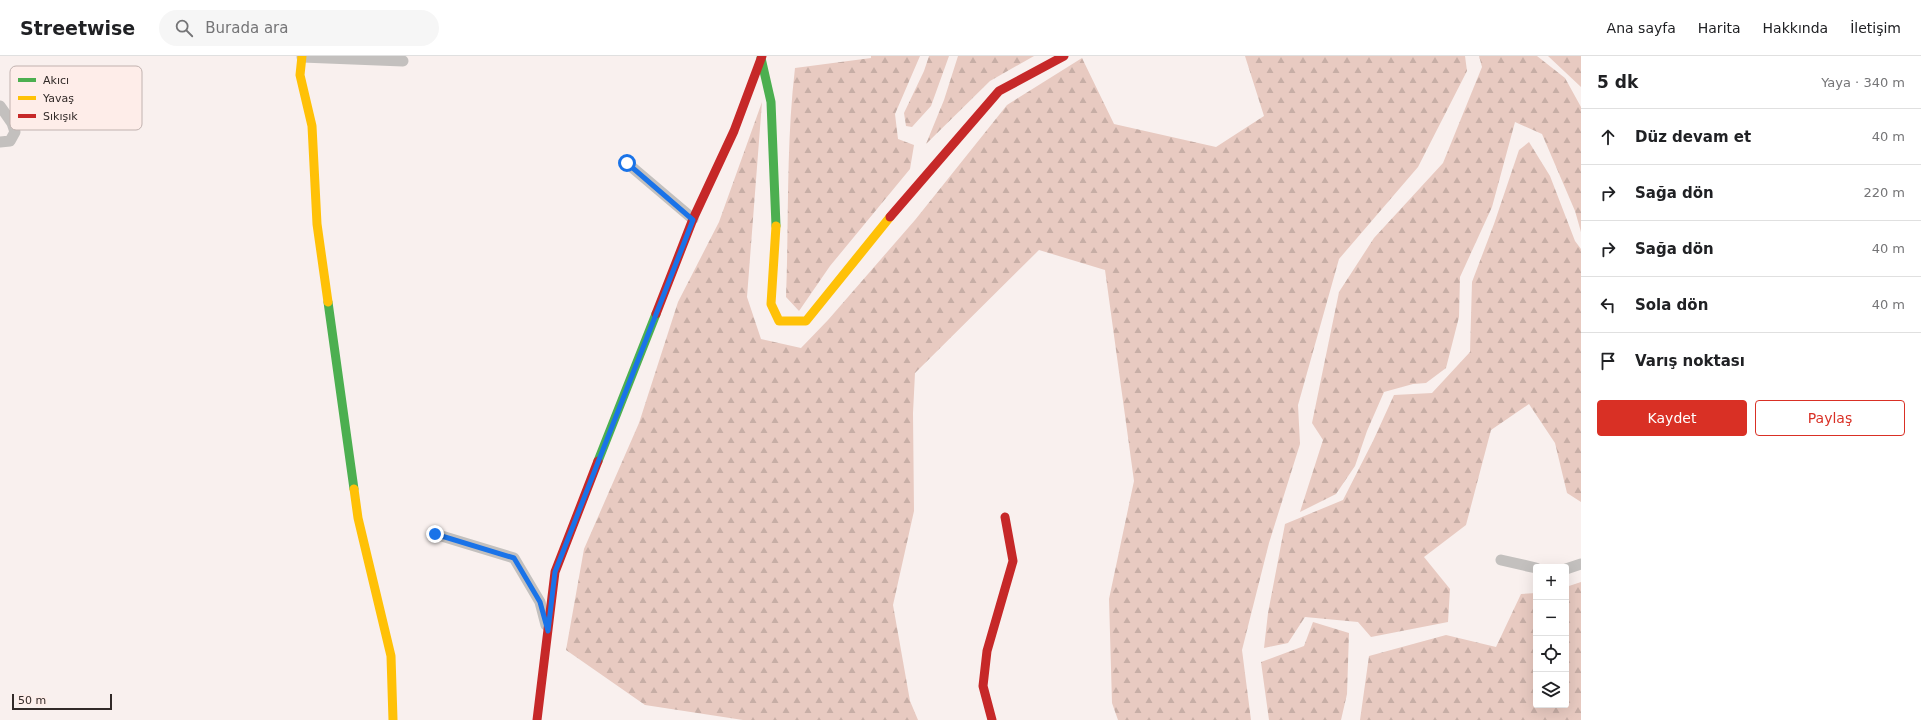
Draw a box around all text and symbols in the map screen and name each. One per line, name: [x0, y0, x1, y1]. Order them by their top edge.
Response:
search box: [159, 10, 439, 46]
text: Streetwise: [20, 17, 135, 39]
icon: search: [173, 17, 195, 39]
text: Burada ara: [205, 19, 288, 37]
text: Ana sayfa: [1607, 20, 1676, 36]
text: Harita: [1698, 20, 1741, 36]
text: Hakkında: [1763, 20, 1828, 36]
text: İletişim: [1850, 20, 1901, 36]
legend: [10, 66, 142, 130]
text: 5 dk: [1597, 72, 1638, 92]
text: Akıcı: [43, 74, 69, 87]
text: Yaya · 340 m: [1821, 75, 1905, 90]
text: Yavaş: [42, 92, 74, 105]
text: Sıkışık: [43, 110, 78, 123]
icon: ahead: [1597, 126, 1619, 148]
text: Düz devam et: [1635, 128, 1751, 146]
text: 40 m: [1872, 129, 1905, 144]
route start: [618, 154, 636, 172]
icon: right: [1597, 182, 1619, 204]
text: Sağa dön: [1635, 184, 1714, 202]
text: 220 m: [1863, 185, 1905, 200]
icon: right: [1597, 238, 1619, 260]
text: Sağa dön: [1635, 240, 1714, 258]
text: 40 m: [1872, 241, 1905, 256]
icon: left: [1597, 294, 1619, 316]
text: Sola dön: [1635, 296, 1708, 314]
text: 40 m: [1872, 297, 1905, 312]
icon: arrive: [1597, 350, 1619, 372]
text: Varış noktası: [1635, 352, 1745, 370]
button: Kaydet: [1597, 400, 1747, 436]
button: Paylaş: [1755, 400, 1905, 436]
route end: [426, 525, 444, 543]
map controls: [1533, 564, 1569, 708]
button: +: [1533, 564, 1569, 600]
button: −: [1533, 600, 1569, 636]
button: locate: [1533, 636, 1569, 672]
button: layers: [1533, 672, 1569, 708]
scale bar: [12, 692, 112, 711]
text: 50 m: [18, 694, 46, 707]

